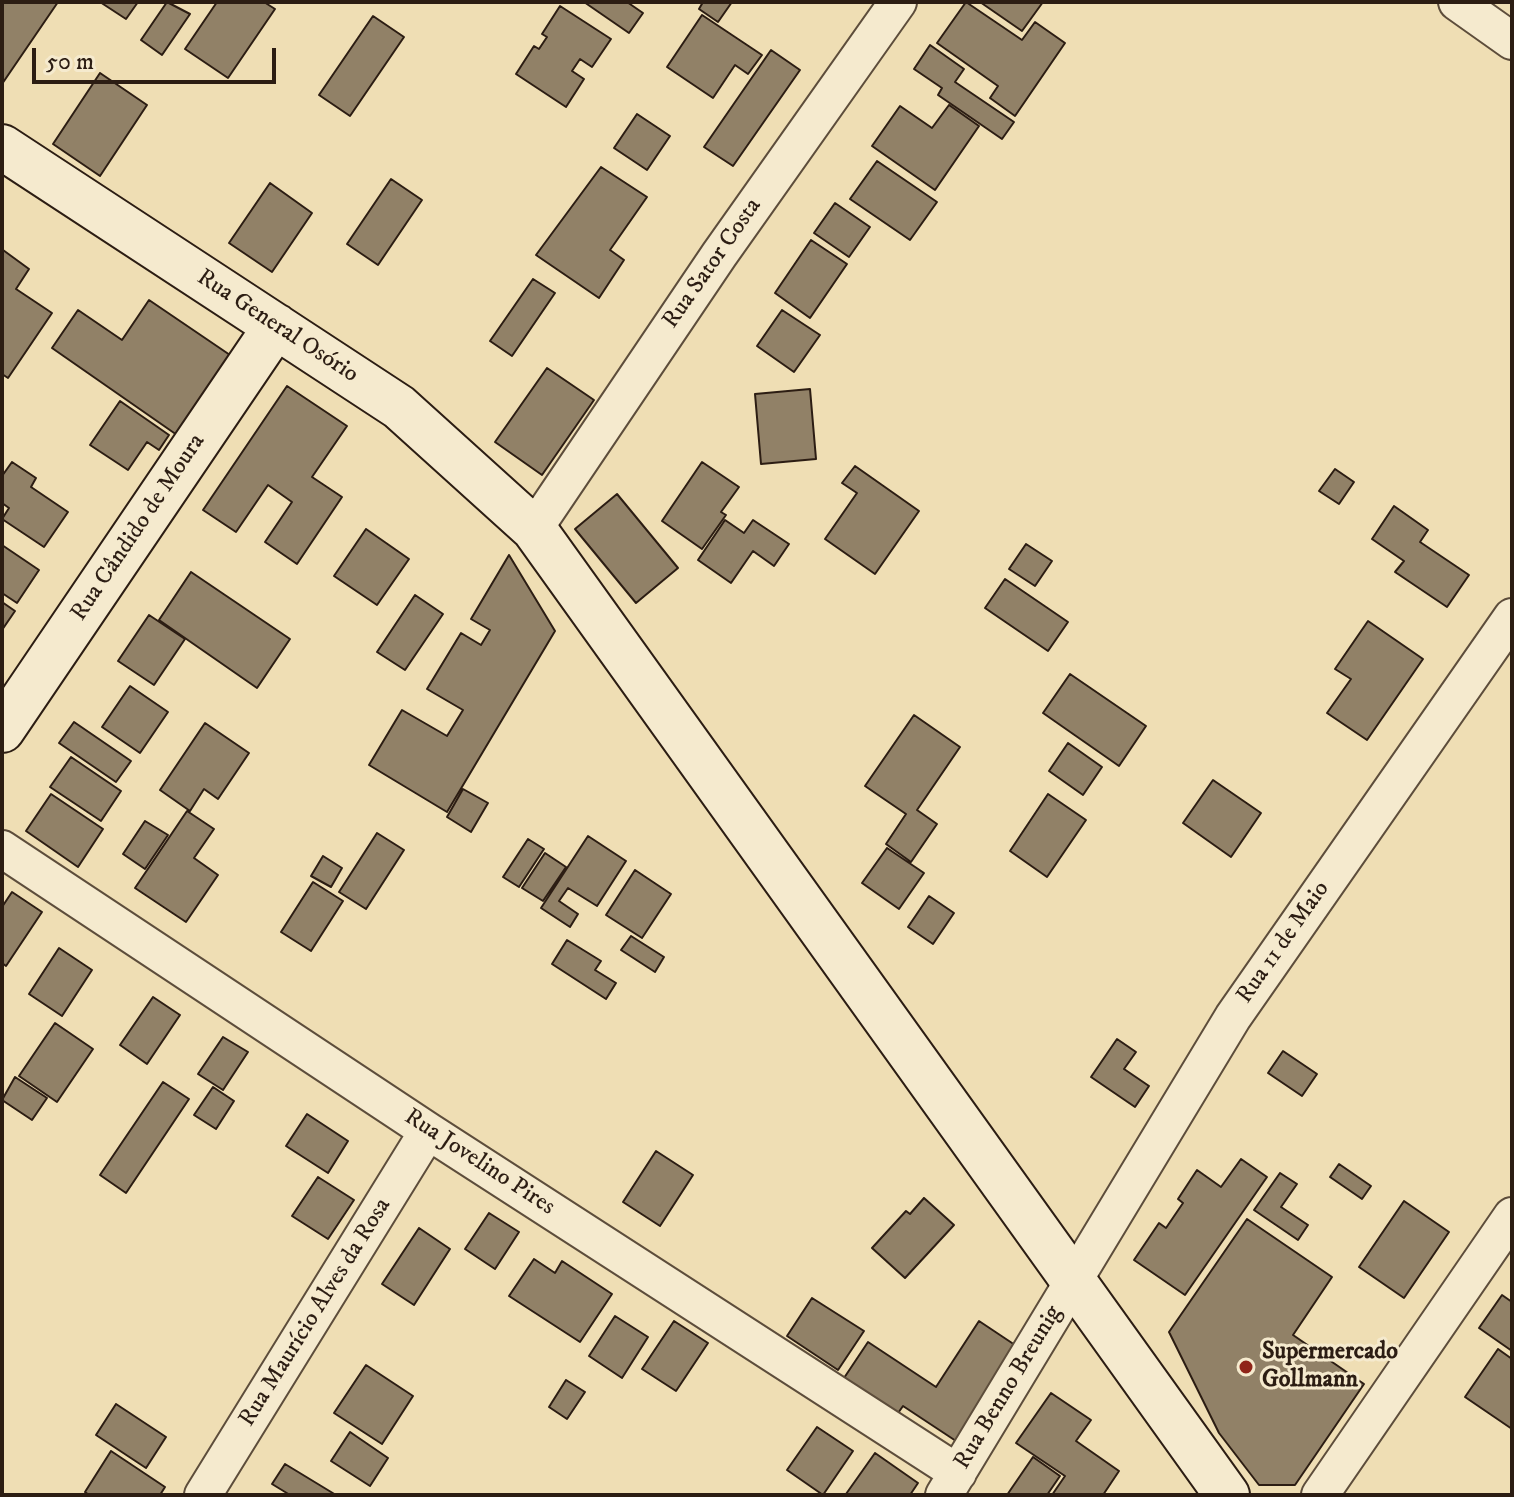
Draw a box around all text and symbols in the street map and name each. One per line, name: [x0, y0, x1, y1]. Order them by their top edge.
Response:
scale bar: [36, 32, 280, 82]
text: 50 m: [46, 47, 94, 77]
street label: Rua Sator Costa: [657, 193, 769, 335]
street label: Rua General Osório: [191, 264, 363, 390]
street label: Rua Cândido de Moura: [66, 429, 212, 627]
street label: Rua 11 de Maio: [1231, 876, 1337, 1010]
street label: Rua Jovelino Pires: [398, 1104, 560, 1222]
street label: Rua Maurício Alves da Rosa: [234, 1193, 398, 1433]
street label: Rua Benno Breunig: [949, 1301, 1069, 1475]
place label: Supermercado Gollmann: [1262, 1339, 1398, 1395]
marker: Supermercado Gollmann: [1237, 1358, 1255, 1376]

